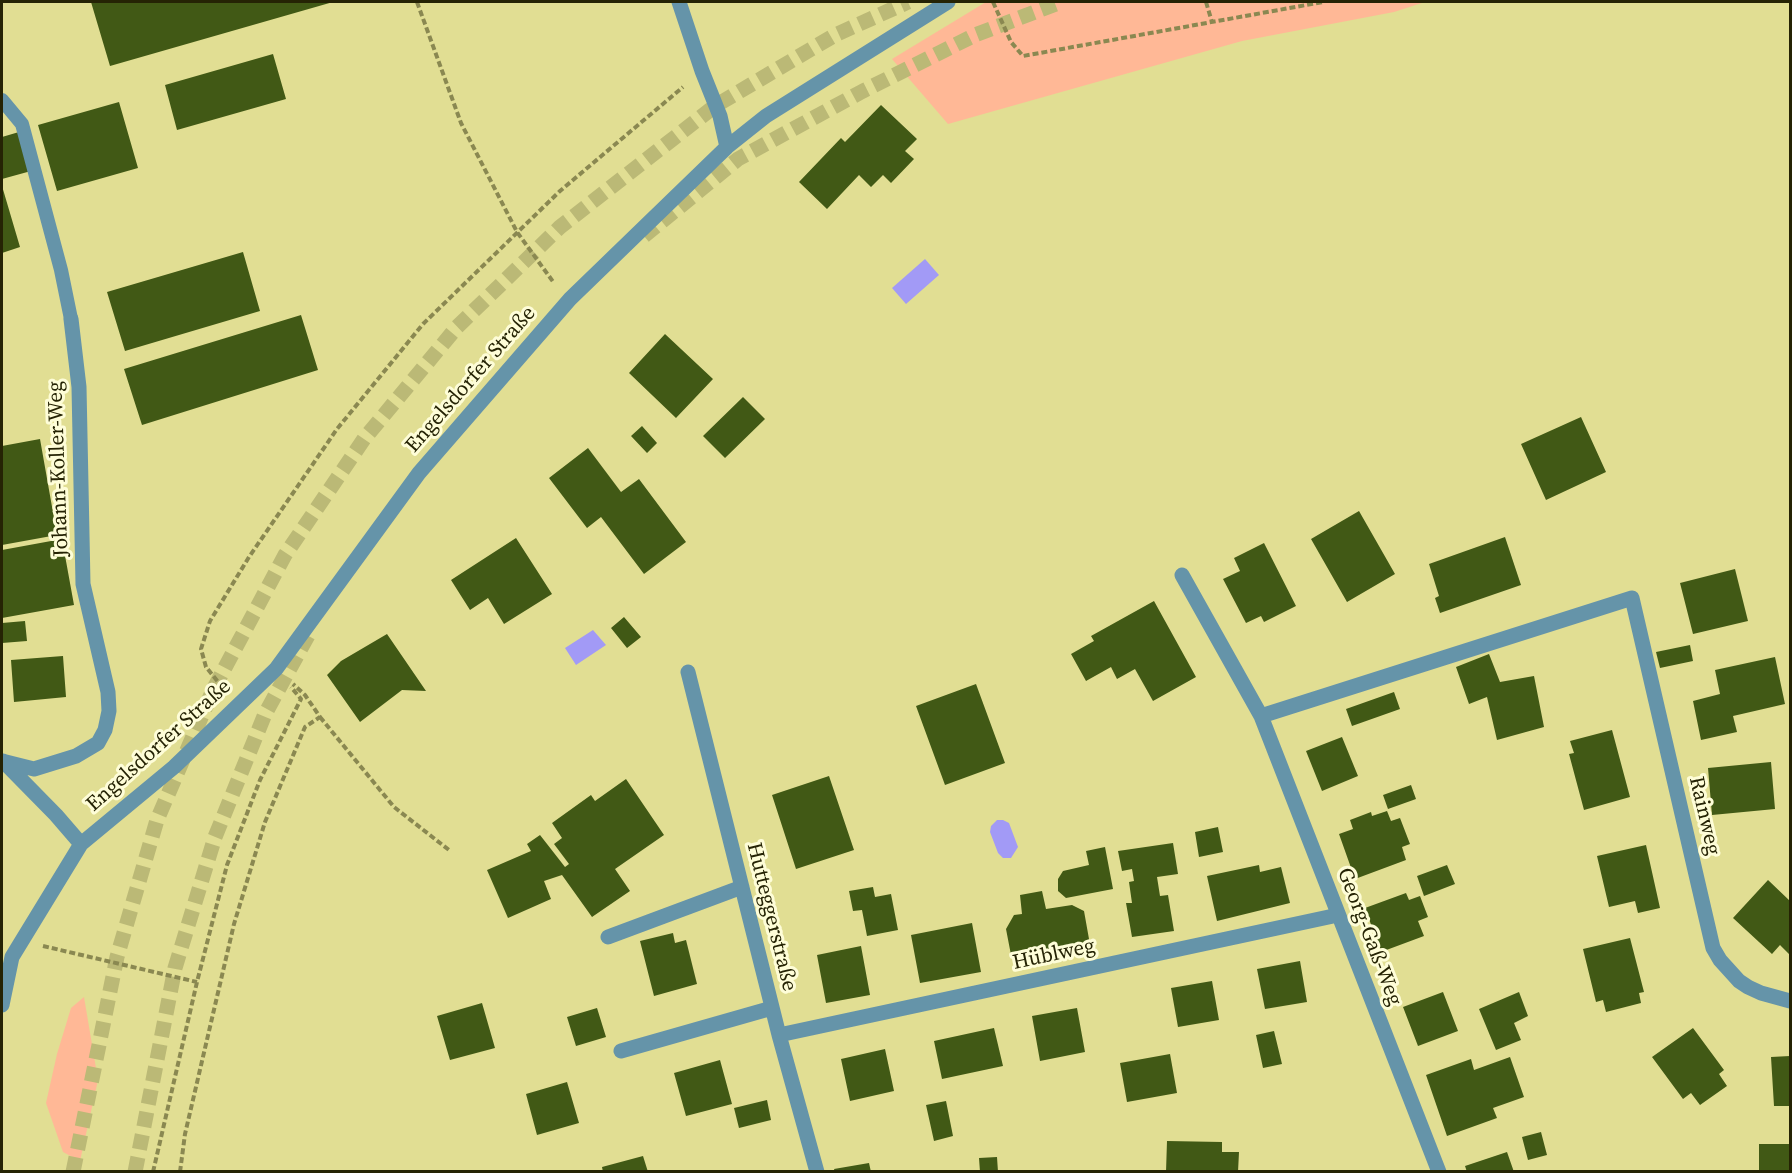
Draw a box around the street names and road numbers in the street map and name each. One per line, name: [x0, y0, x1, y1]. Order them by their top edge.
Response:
street label: Engelsdorfer Straße: [401, 302, 541, 458]
street label: Johann-Koller-Weg: [43, 381, 75, 557]
street label: Engelsdorfer Straße: [82, 675, 236, 817]
street label: Rainweg: [1683, 774, 1725, 858]
street label: Hutteggerstraße: [740, 840, 802, 994]
street label: Georg-Gaß-Weg: [1331, 864, 1407, 1010]
street label: Hüblweg: [1011, 934, 1097, 976]

